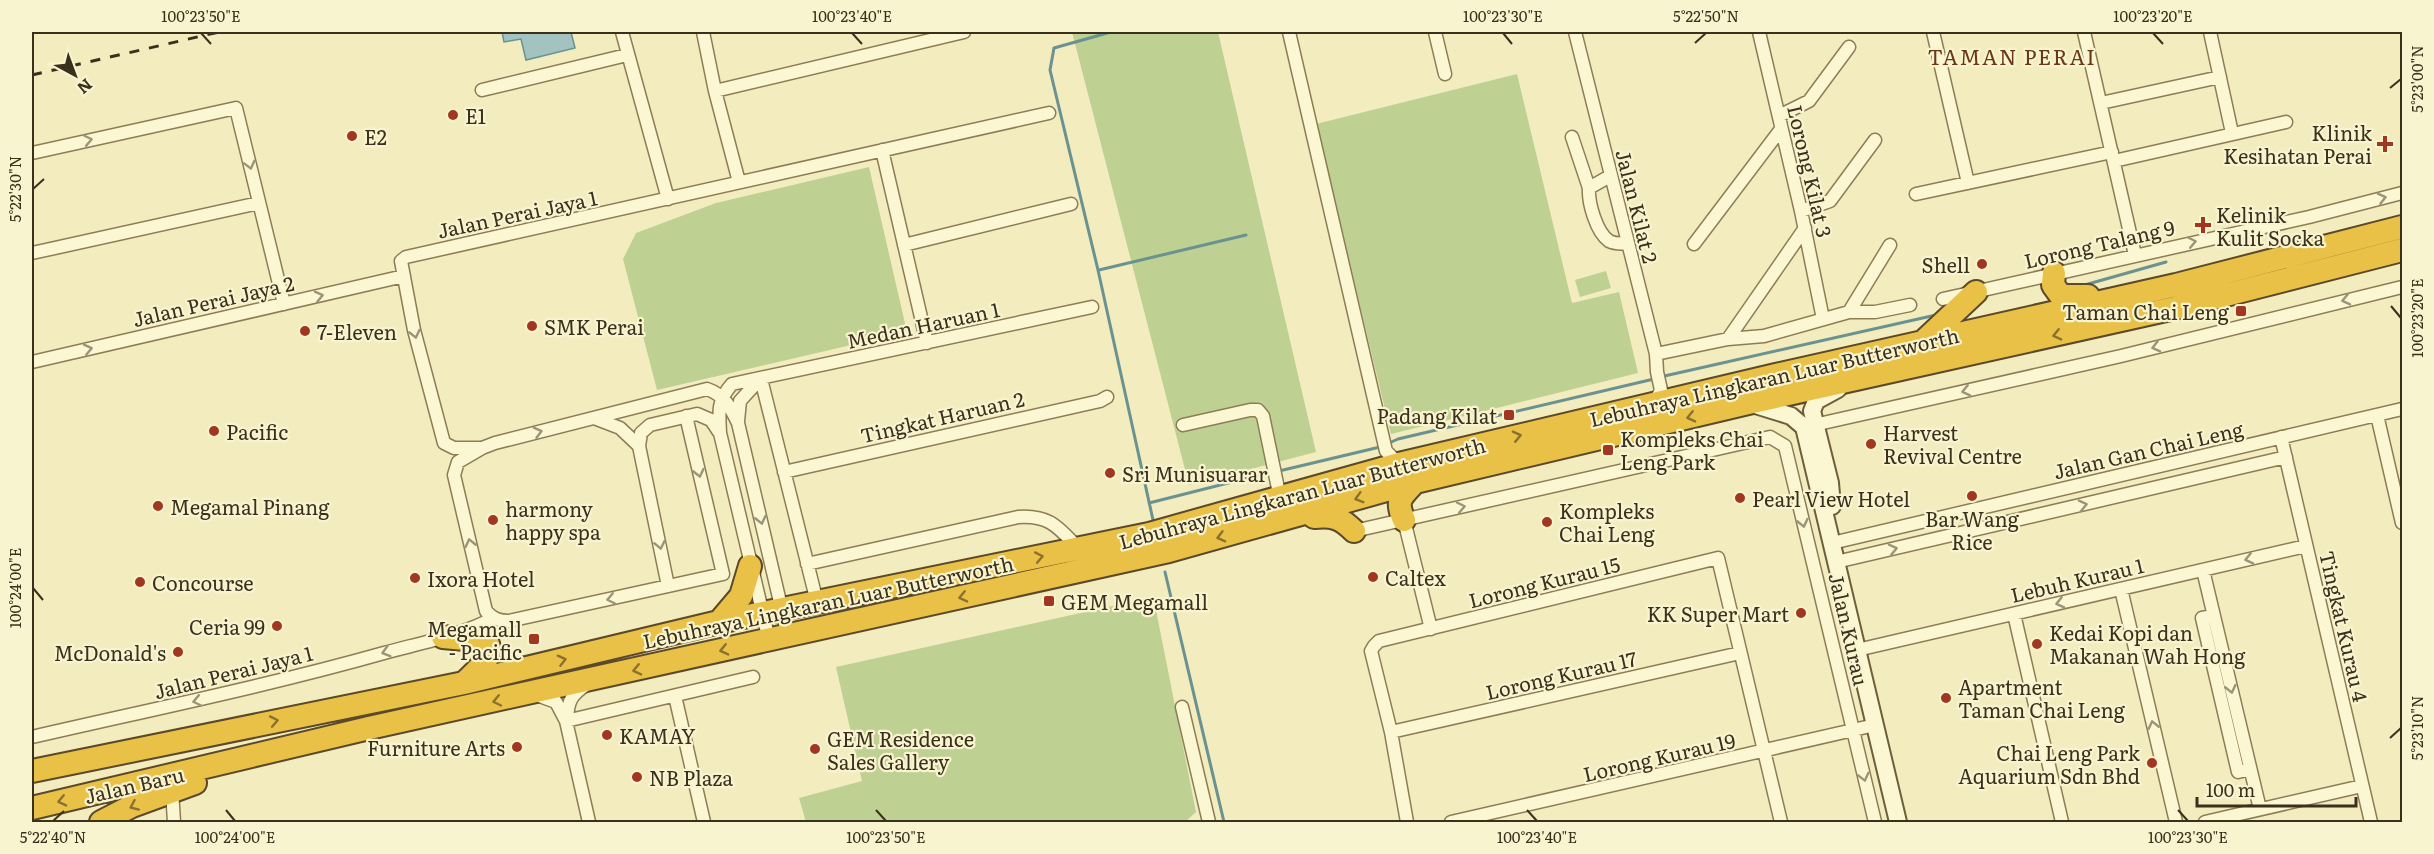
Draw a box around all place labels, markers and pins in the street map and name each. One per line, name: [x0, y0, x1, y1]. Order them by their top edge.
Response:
place label: E1: [465, 100, 486, 130]
marker: E1: [446, 108, 460, 122]
place label: Klinik Kesihatan Perai: [2223, 117, 2373, 170]
place label: E2: [364, 121, 387, 151]
marker: E2: [345, 129, 359, 143]
marker: Klinik Kesihatan Perai: [2376, 135, 2394, 153]
place label: Kelinik Kulit Socka: [2216, 199, 2324, 252]
marker: Kelinik Kulit Socka: [2194, 216, 2212, 234]
place label: Shell: [1921, 249, 1970, 279]
marker: Shell: [1975, 257, 1989, 271]
place label: Taman Chai Leng: [2062, 296, 2230, 326]
marker: Taman Chai Leng: [2234, 304, 2248, 318]
place label: SMK Perai: [544, 311, 644, 341]
place label: 7-Eleven: [317, 316, 397, 346]
marker: SMK Perai: [525, 319, 539, 333]
marker: 7-Eleven: [298, 324, 312, 338]
place label: Padang Kilat: [1376, 400, 1497, 430]
marker: Padang Kilat: [1502, 408, 1516, 422]
place label: Pacific: [226, 416, 288, 446]
place label: Harvest Revival Centre: [1883, 417, 2022, 470]
place label: Kompleks Chai Leng Park: [1620, 423, 1764, 476]
marker: Pacific: [207, 424, 221, 438]
marker: Harvest Revival Centre: [1864, 437, 1878, 451]
marker: Kompleks Chai Leng Park: [1601, 443, 1615, 457]
place label: Sri Munisuarar: [1122, 458, 1268, 488]
marker: Sri Munisuarar: [1103, 466, 1117, 480]
place label: Pearl View Hotel: [1752, 483, 1910, 513]
marker: Bar Wang Rice: [1965, 489, 1979, 503]
place label: Megamal Pinang: [170, 491, 330, 521]
marker: Pearl View Hotel: [1733, 491, 1747, 505]
place label: harmony happy spa: [505, 493, 601, 546]
place label: Kompleks Chai Leng: [1559, 495, 1656, 548]
marker: Megamal Pinang: [151, 499, 165, 513]
place label: Bar Wang Rice: [1925, 503, 2020, 556]
marker: harmony happy spa: [486, 513, 500, 527]
marker: Kompleks Chai Leng: [1540, 515, 1554, 529]
place label: Caltex: [1385, 562, 1446, 592]
place label: Ixora Hotel: [427, 563, 535, 593]
place label: Concourse: [152, 567, 254, 597]
marker: Caltex: [1366, 570, 1380, 584]
marker: Ixora Hotel: [408, 571, 422, 585]
marker: Concourse: [133, 575, 147, 589]
place label: GEM Megamall: [1061, 586, 1208, 616]
marker: GEM Megamall: [1042, 594, 1056, 608]
place label: KK Super Mart: [1647, 598, 1789, 628]
marker: KK Super Mart: [1794, 606, 1808, 620]
place label: Ceria 99: [189, 611, 265, 641]
place label: Megamall - Pacific: [427, 613, 522, 666]
place label: Kedai Kopi dan Makanan Wah Hong: [2049, 617, 2246, 670]
marker: Ceria 99: [270, 619, 284, 633]
marker: Megamall - Pacific: [527, 632, 541, 646]
place label: McDonald's: [54, 637, 166, 667]
marker: Kedai Kopi dan Makanan Wah Hong: [2030, 637, 2044, 651]
marker: McDonald's: [171, 645, 185, 659]
place label: Apartment Taman Chai Leng: [1958, 671, 2126, 724]
marker: Apartment Taman Chai Leng: [1939, 691, 1953, 705]
place label: KAMAY: [619, 720, 696, 750]
place label: GEM Residence Sales Gallery: [827, 723, 974, 776]
marker: KAMAY: [600, 728, 614, 742]
place label: Furniture Arts: [367, 732, 505, 762]
place label: Chai Leng Park Aquarium Sdn Bhd: [1958, 737, 2141, 790]
marker: Furniture Arts: [510, 740, 524, 754]
marker: GEM Residence Sales Gallery: [808, 742, 822, 756]
marker: Chai Leng Park Aquarium Sdn Bhd: [2145, 756, 2159, 770]
place label: NB Plaza: [649, 762, 733, 792]
marker: NB Plaza: [630, 770, 644, 784]

